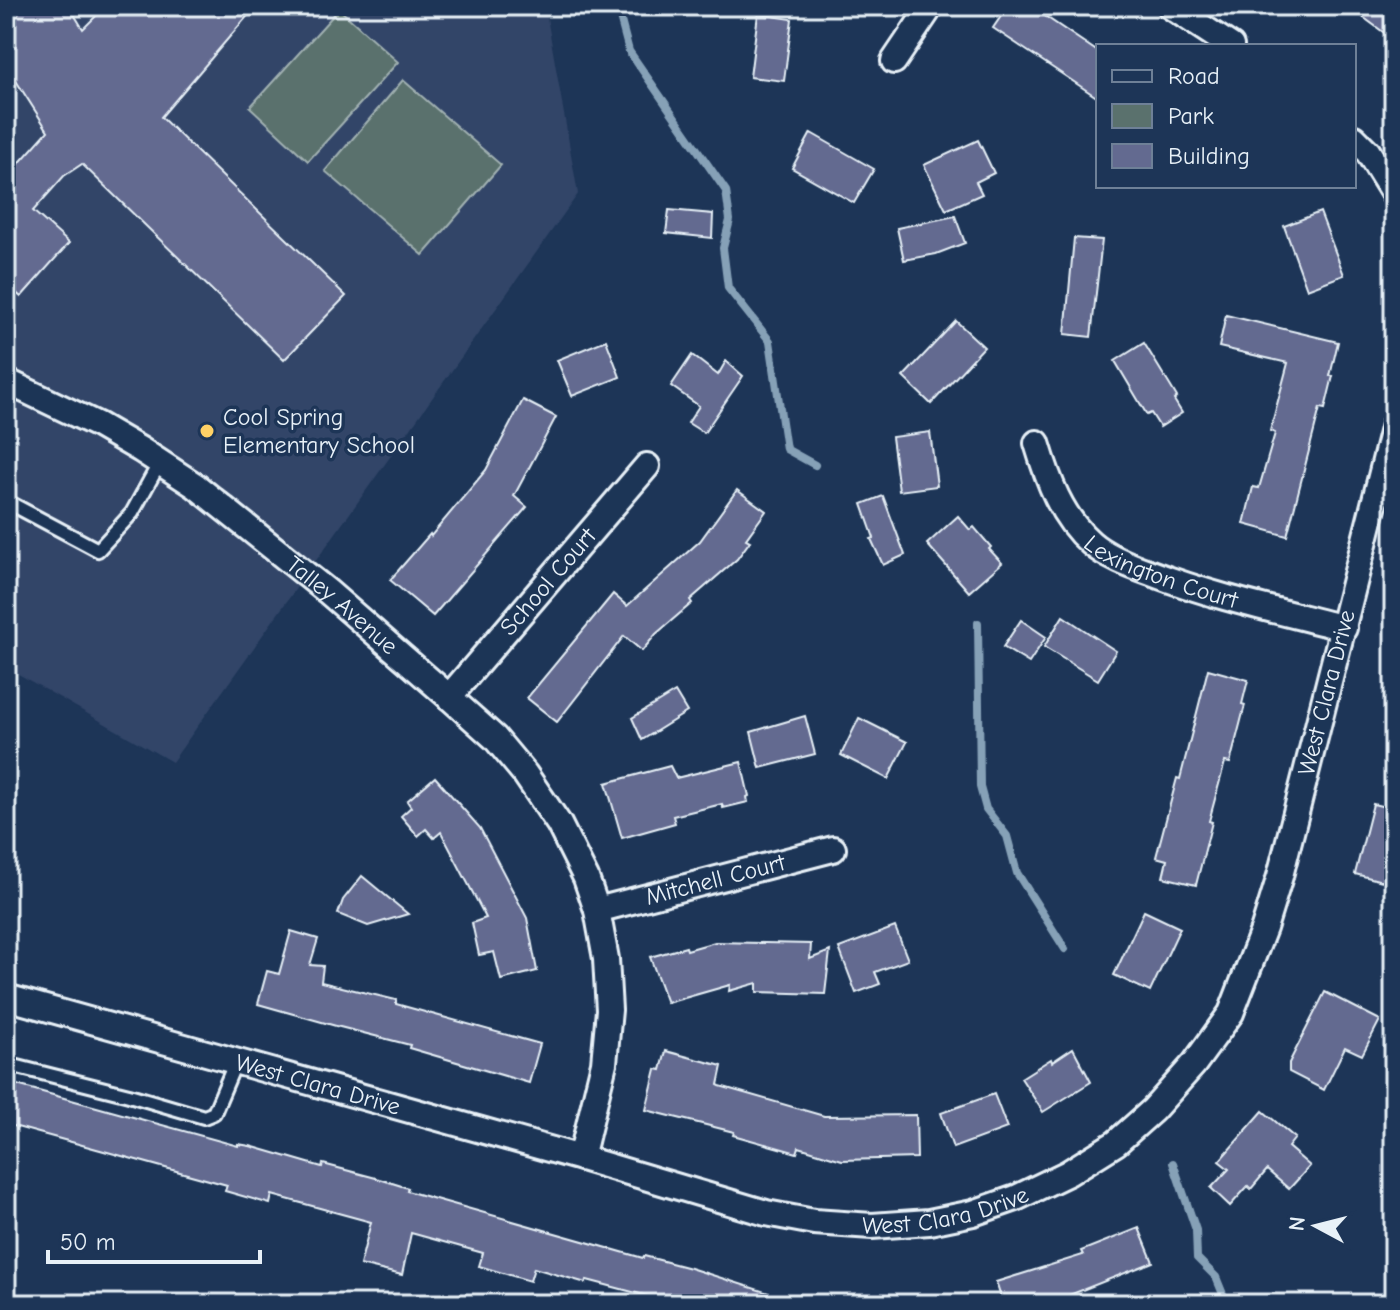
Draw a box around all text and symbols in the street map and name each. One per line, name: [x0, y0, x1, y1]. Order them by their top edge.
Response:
legend: [1096, 44, 1356, 188]
text: Road: [1168, 62, 1220, 90]
text: Park: [1168, 102, 1214, 130]
text: Building: [1168, 142, 1250, 170]
place label: Cool Spring Elementary School: [223, 403, 415, 459]
marker: Cool Spring Elementary School: [198, 422, 216, 440]
street label: School Court: [494, 521, 602, 641]
street label: Lexington Court: [1078, 529, 1242, 614]
street label: Talley Avenue: [281, 550, 404, 660]
street label: West Clara Drive: [1292, 607, 1361, 778]
street label: Mitchell Court: [642, 848, 789, 911]
street label: West Clara Drive: [233, 1048, 403, 1121]
street label: West Clara Drive: [861, 1180, 1033, 1241]
north arrow: [1276, 1186, 1356, 1266]
scale bar: [48, 1214, 260, 1264]
text: N: [1283, 1215, 1311, 1232]
text: 50 m: [60, 1228, 116, 1256]

